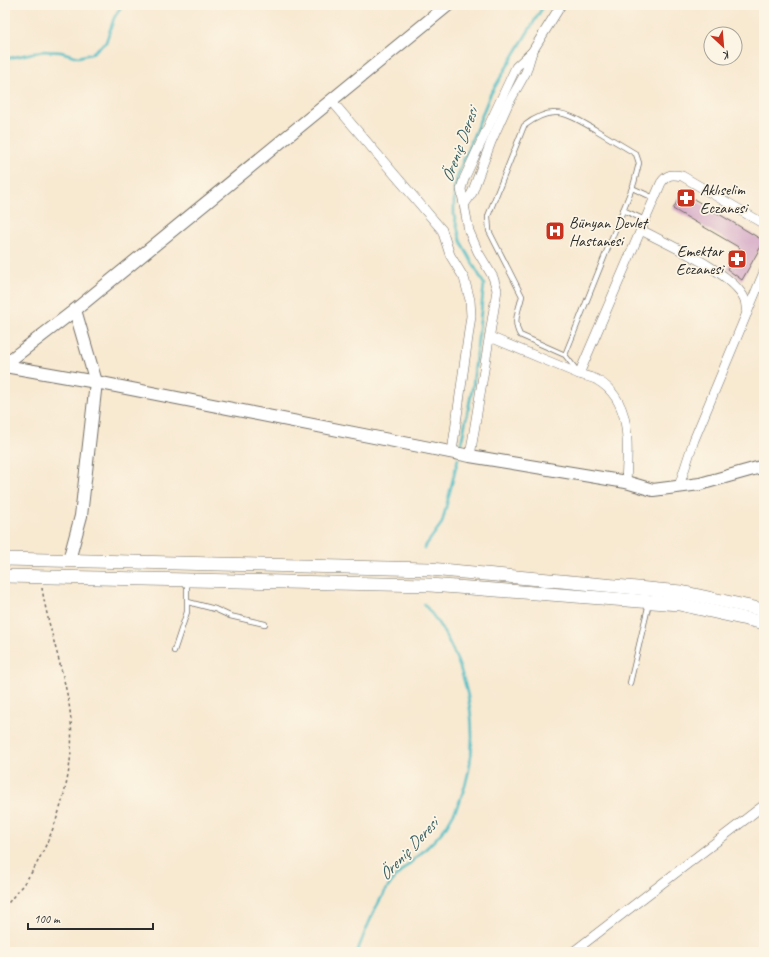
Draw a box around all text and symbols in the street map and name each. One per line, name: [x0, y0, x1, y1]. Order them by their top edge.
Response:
north arrow: [703, 26, 743, 66]
text: K: [720, 47, 733, 64]
water label: Öreniç Deresi: [436, 101, 484, 185]
place label: Aklıselim Eczanesi: [700, 180, 749, 218]
pharmacy icon: Aklıselim Eczanesi: [675, 187, 697, 209]
place label: Bünyan Devlet Hastanesi: [569, 213, 650, 251]
hospital icon: Bünyan Devlet Hastanesi: [544, 220, 566, 242]
place label: Emektar Eczanesi: [676, 241, 725, 279]
pharmacy icon: Emektar Eczanesi: [726, 248, 748, 270]
water label: Öreniç Deresi: [374, 810, 446, 885]
scale bar: [28, 905, 153, 931]
text: 100 m: [34, 911, 61, 927]

